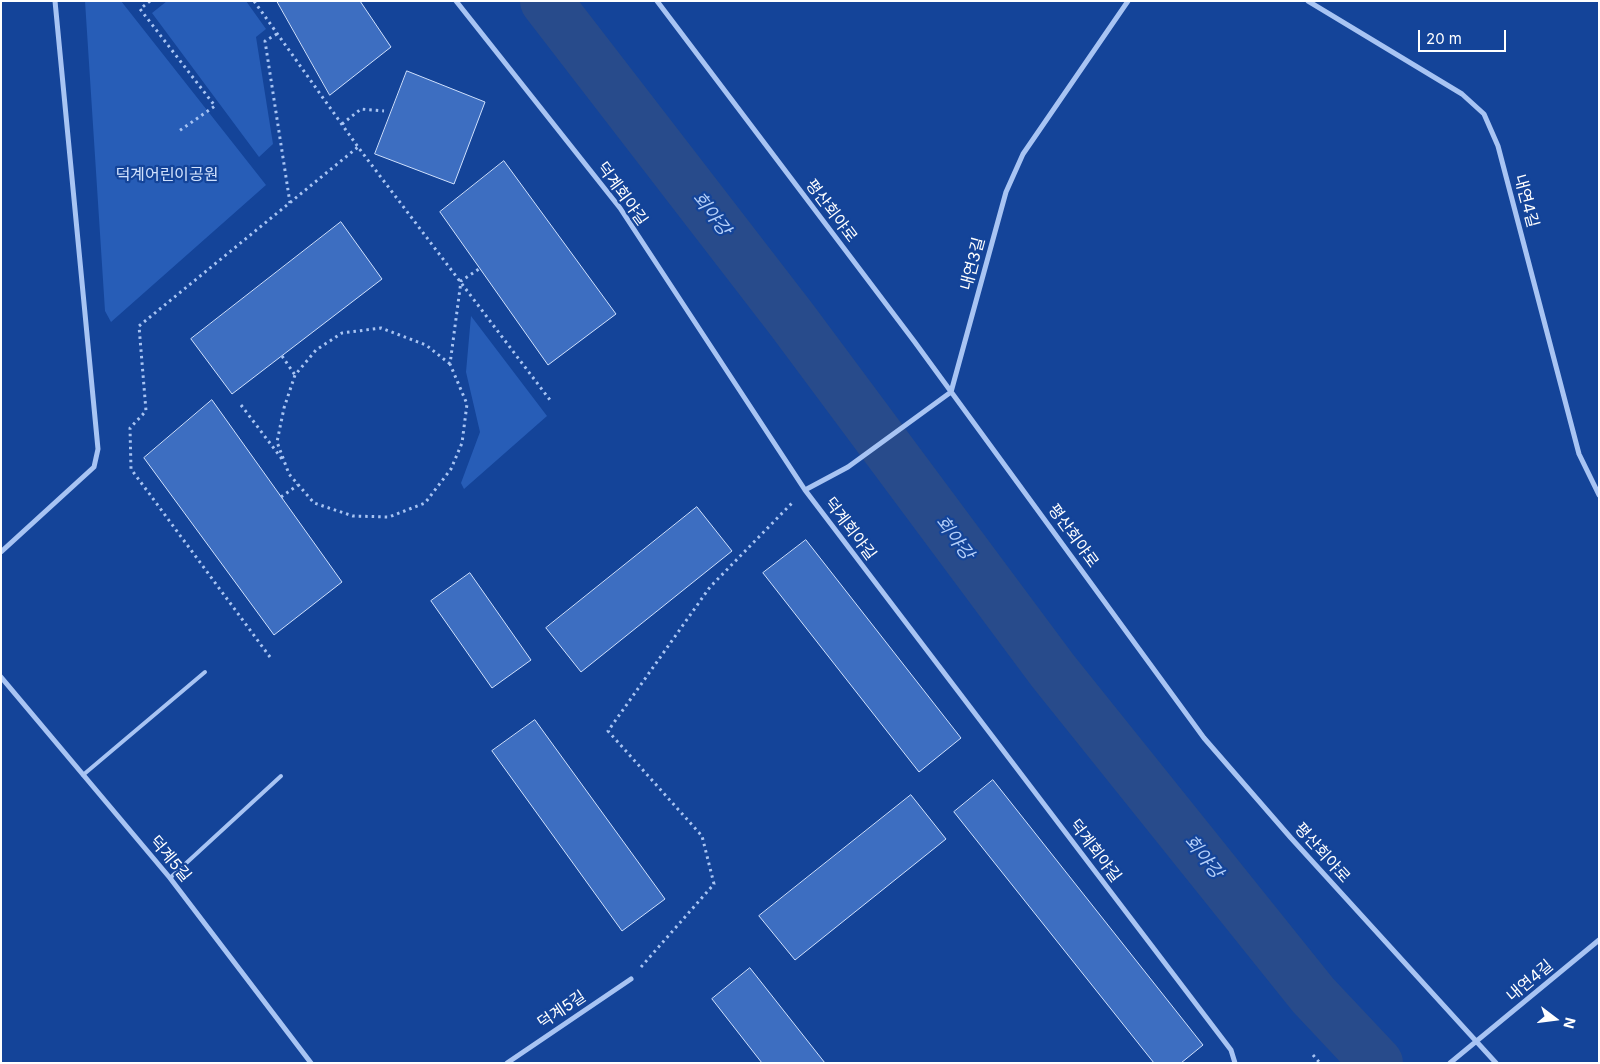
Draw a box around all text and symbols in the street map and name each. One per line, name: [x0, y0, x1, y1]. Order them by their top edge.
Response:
scale bar: [1420, 20, 1508, 52]
text: 20 m: [1426, 29, 1462, 48]
street label: 덕계회야길: [593, 159, 651, 229]
park label: 덕계어린이공원: [115, 165, 219, 185]
street label: 내연4길: [1510, 172, 1542, 230]
street label: 평산회야로: [801, 176, 861, 246]
water label: 회야강: [687, 188, 735, 240]
street label: 내연3길: [957, 235, 989, 293]
street label: 덕계회야길: [820, 494, 880, 564]
street label: 평산회야로: [1044, 501, 1102, 571]
water label: 회야강: [930, 512, 978, 564]
street label: 덕계회야길: [1065, 816, 1125, 886]
street label: 평산회야로: [1290, 819, 1354, 887]
water label: 회야강: [1179, 831, 1227, 883]
street label: 덕계5길: [145, 832, 195, 886]
street label: 내연4길: [1503, 956, 1557, 1006]
street label: 덕계5길: [534, 987, 590, 1033]
north arrow: [1530, 994, 1580, 1044]
text: N: [1560, 1016, 1580, 1030]

